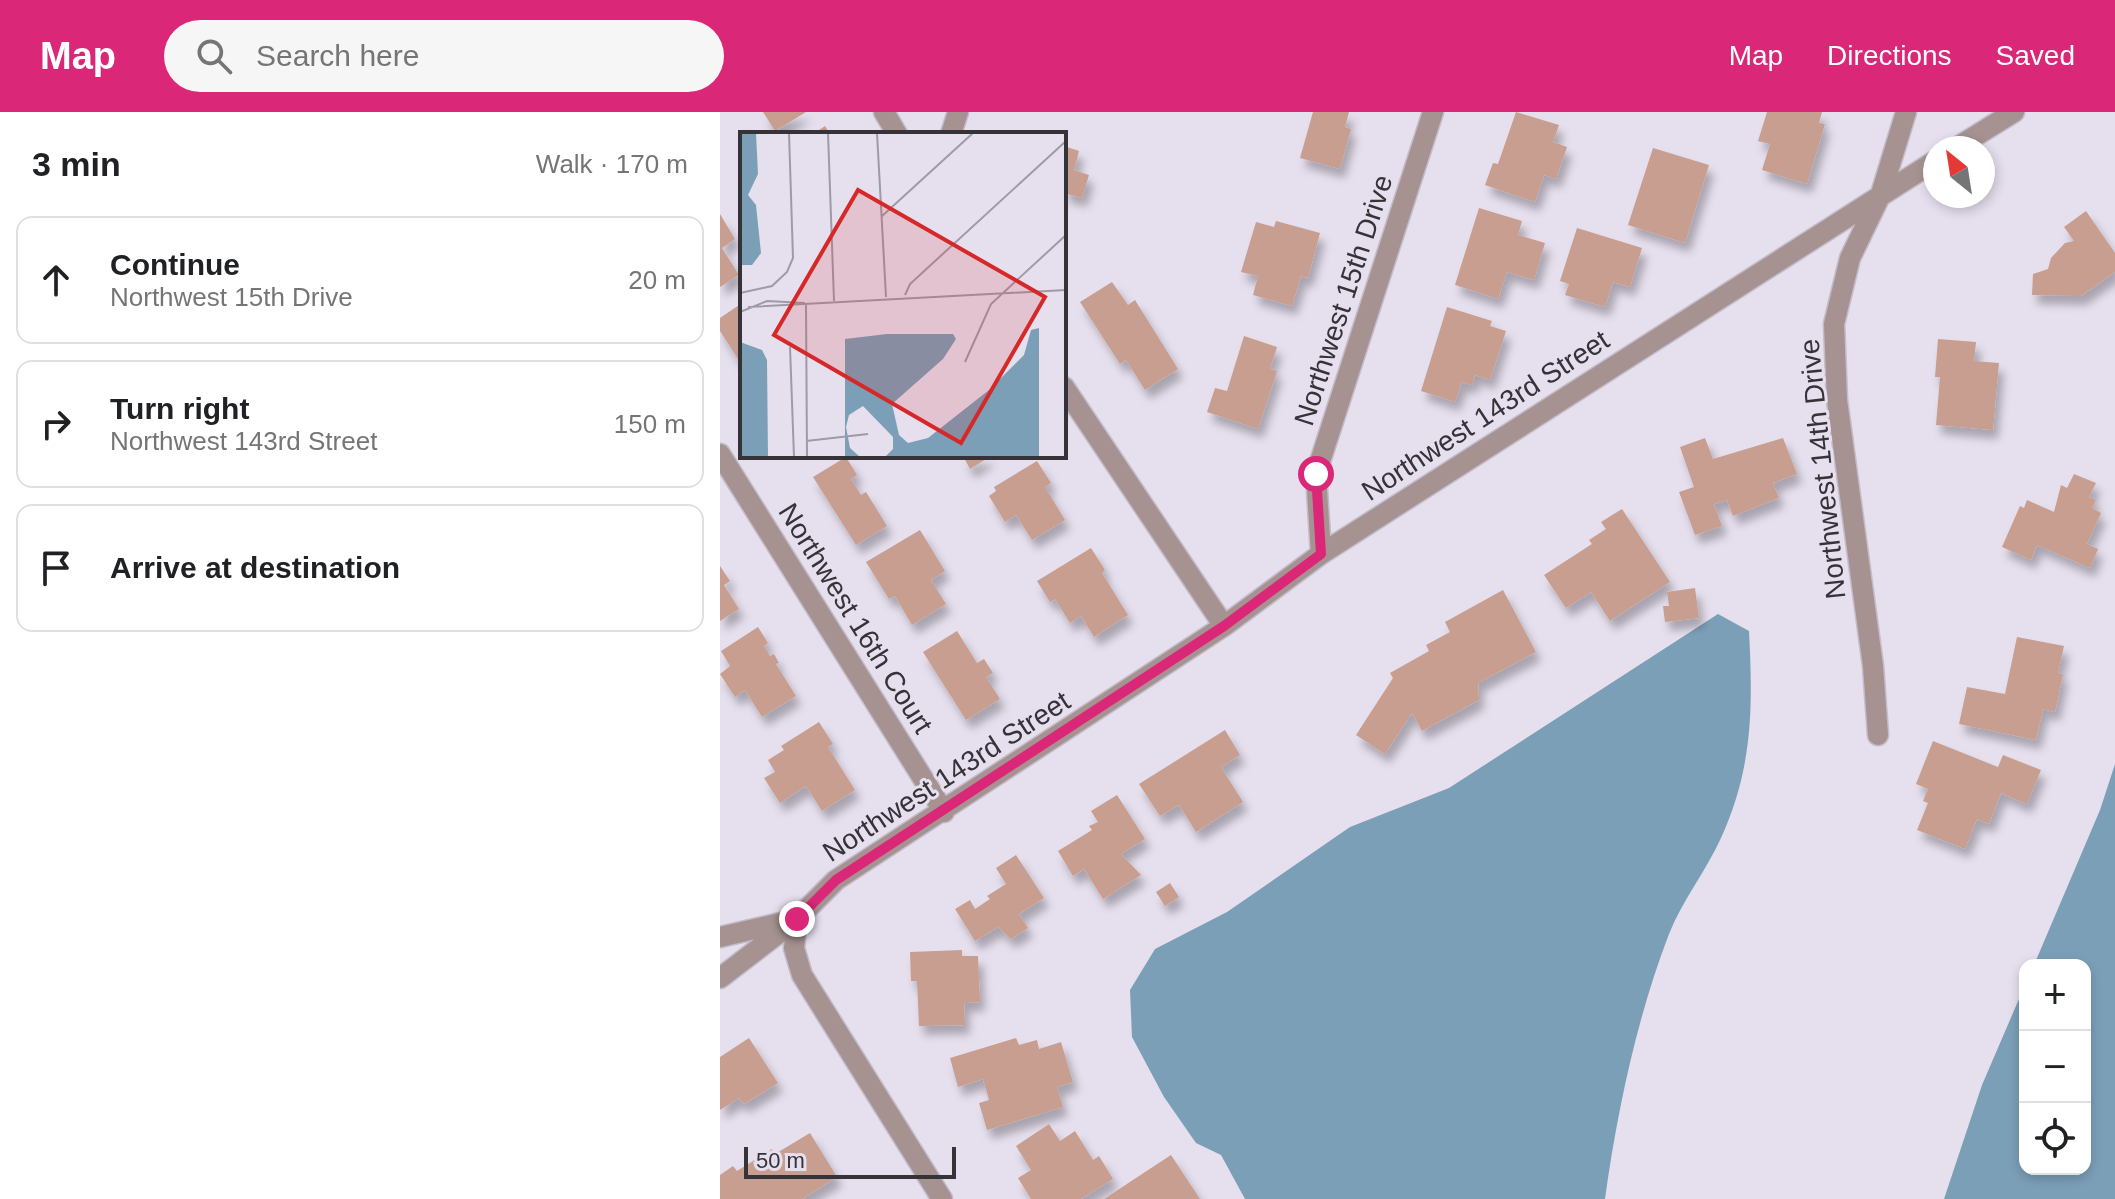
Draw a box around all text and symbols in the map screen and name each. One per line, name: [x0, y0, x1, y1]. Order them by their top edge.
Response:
search box: [164, 20, 724, 92]
icon: search: [192, 34, 236, 78]
text: Map: [40, 35, 116, 77]
text: Search here: [256, 39, 419, 72]
text: Map: [1729, 40, 1783, 71]
text: Directions: [1827, 40, 1952, 71]
text: Saved: [1996, 40, 2075, 71]
inset map: [740, 132, 1066, 458]
north arrow: [1923, 136, 1995, 208]
text: 3 min: [32, 145, 121, 183]
text: Walk · 170 m: [536, 149, 688, 179]
street label: Northwest 15th Drive: [1288, 171, 1399, 429]
text: Continue: [110, 248, 240, 281]
icon: ahead: [34, 258, 78, 302]
text: 20 m: [628, 265, 686, 295]
text: Northwest 15th Drive: [110, 282, 353, 312]
street label: Northwest 143rd Street: [1356, 324, 1615, 507]
street label: Northwest 14th Drive: [1793, 337, 1852, 601]
text: Turn right: [110, 392, 249, 425]
icon: right: [34, 402, 78, 446]
text: 150 m: [614, 409, 686, 439]
text: Northwest 143rd Street: [110, 426, 377, 456]
route start: [1298, 456, 1334, 492]
street label: Northwest 16th Court: [772, 498, 939, 739]
icon: arrive: [34, 546, 78, 590]
text: Arrive at destination: [110, 551, 400, 584]
street label: Northwest 143rd Street: [817, 685, 1076, 868]
route end: [779, 901, 815, 937]
map controls: [2019, 959, 2091, 1175]
button: +: [2019, 959, 2091, 1031]
button: −: [2019, 1031, 2091, 1103]
button: locate: [2019, 1103, 2091, 1175]
scale bar: [744, 1143, 956, 1179]
text: 50 m: [756, 1148, 805, 1173]

